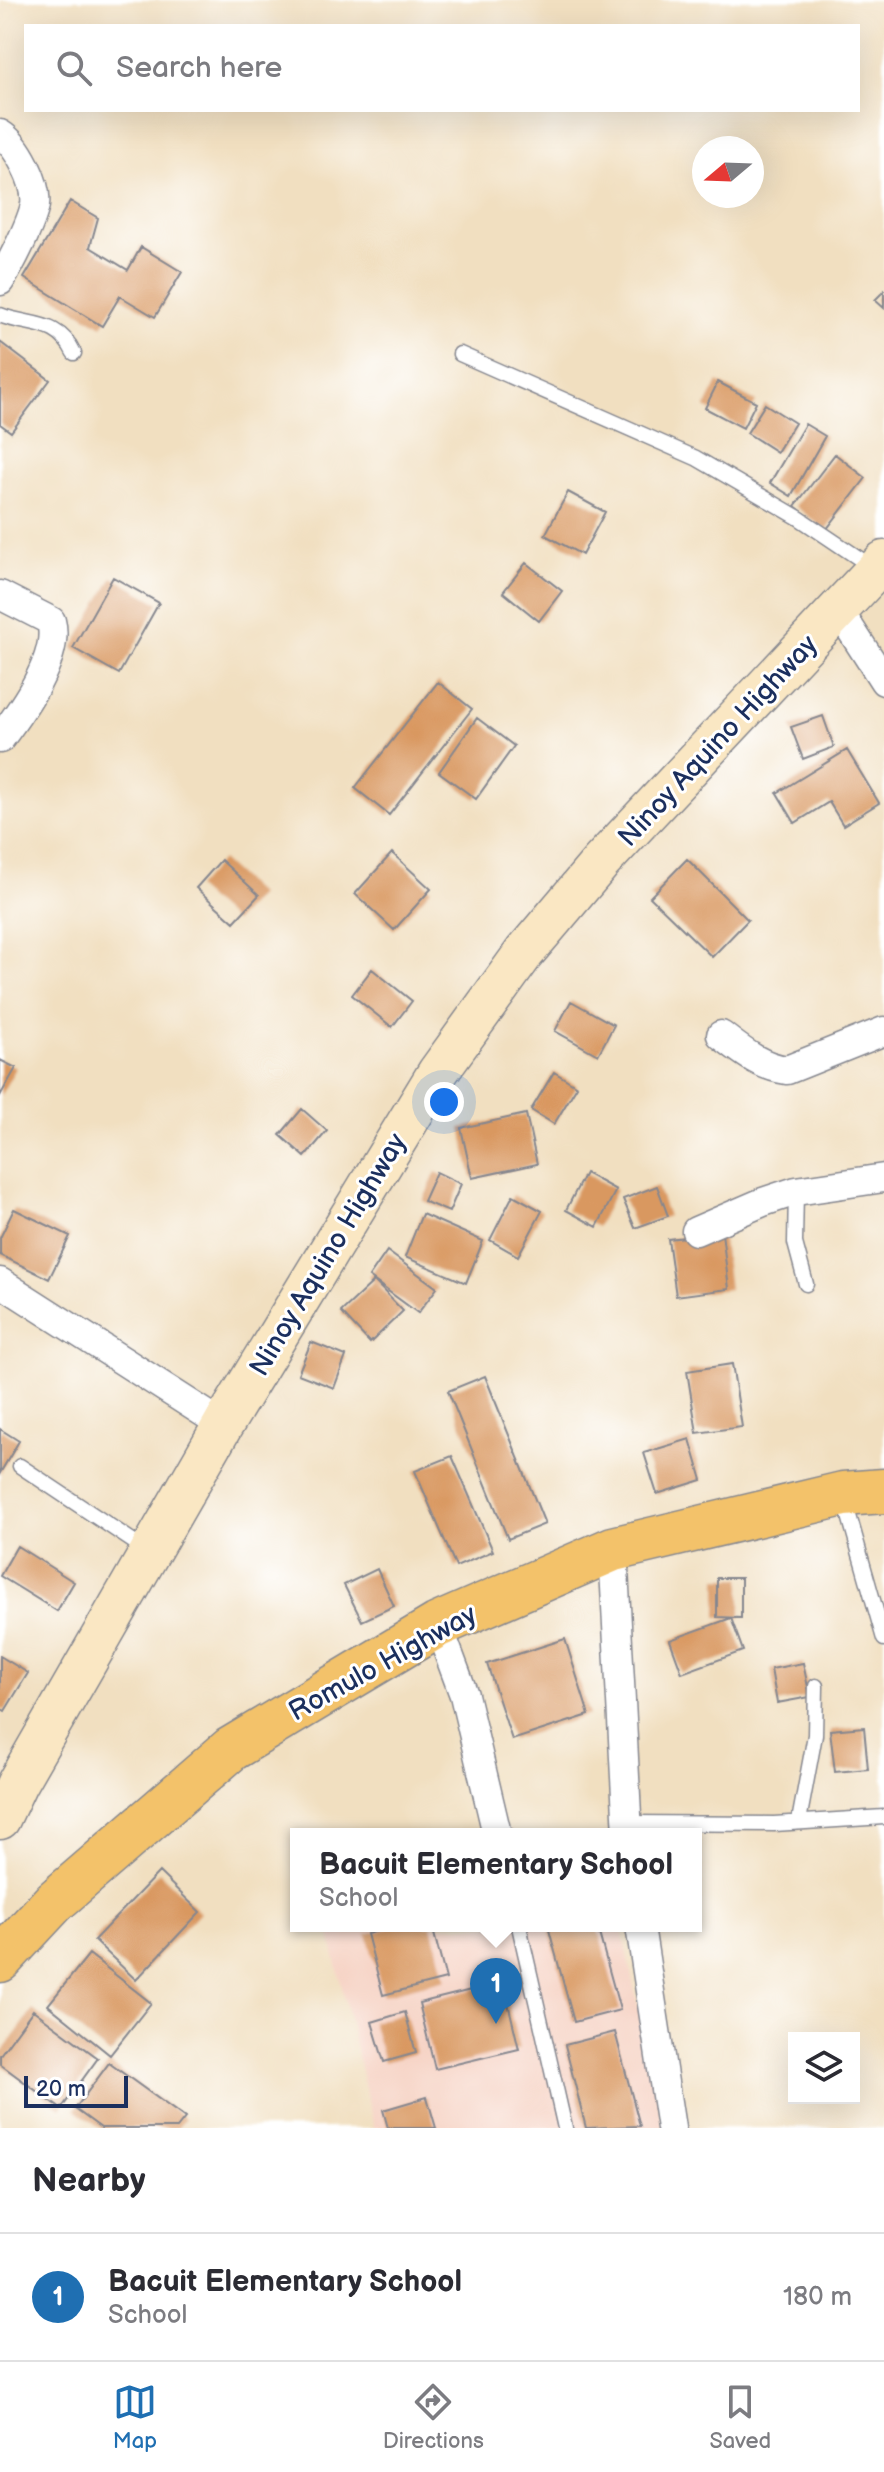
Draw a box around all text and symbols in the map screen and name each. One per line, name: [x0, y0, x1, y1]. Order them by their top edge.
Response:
search box: [24, 24, 860, 112]
icon: search: [52, 46, 96, 90]
text: Search here: [116, 50, 282, 86]
north arrow: [692, 136, 764, 208]
street label: Ninoy Aquino Highway: [612, 628, 825, 854]
your location: [424, 1082, 464, 1122]
street label: Ninoy Aquino Highway: [243, 1127, 414, 1382]
street label: Romulo Highway: [283, 1598, 483, 1729]
popup: [290, 1828, 702, 1932]
text: Bacuit Elementary School: [319, 1847, 673, 1883]
text: School: [319, 1883, 398, 1914]
pin: 1: [470, 1958, 522, 2024]
map controls: [788, 2032, 860, 2104]
button: layers: [788, 2032, 860, 2104]
scale bar: [24, 2072, 128, 2108]
text: 20 m: [36, 2076, 86, 2103]
text: Nearby: [32, 2160, 146, 2201]
text: Bacuit Elementary School: [108, 2264, 462, 2300]
text: 1: [53, 2282, 63, 2313]
text: 180 m: [783, 2282, 852, 2313]
text: School: [108, 2300, 187, 2331]
tab: Map: [113, 2380, 157, 2455]
tab: Directions: [383, 2380, 484, 2455]
tab: Saved: [709, 2380, 771, 2455]

